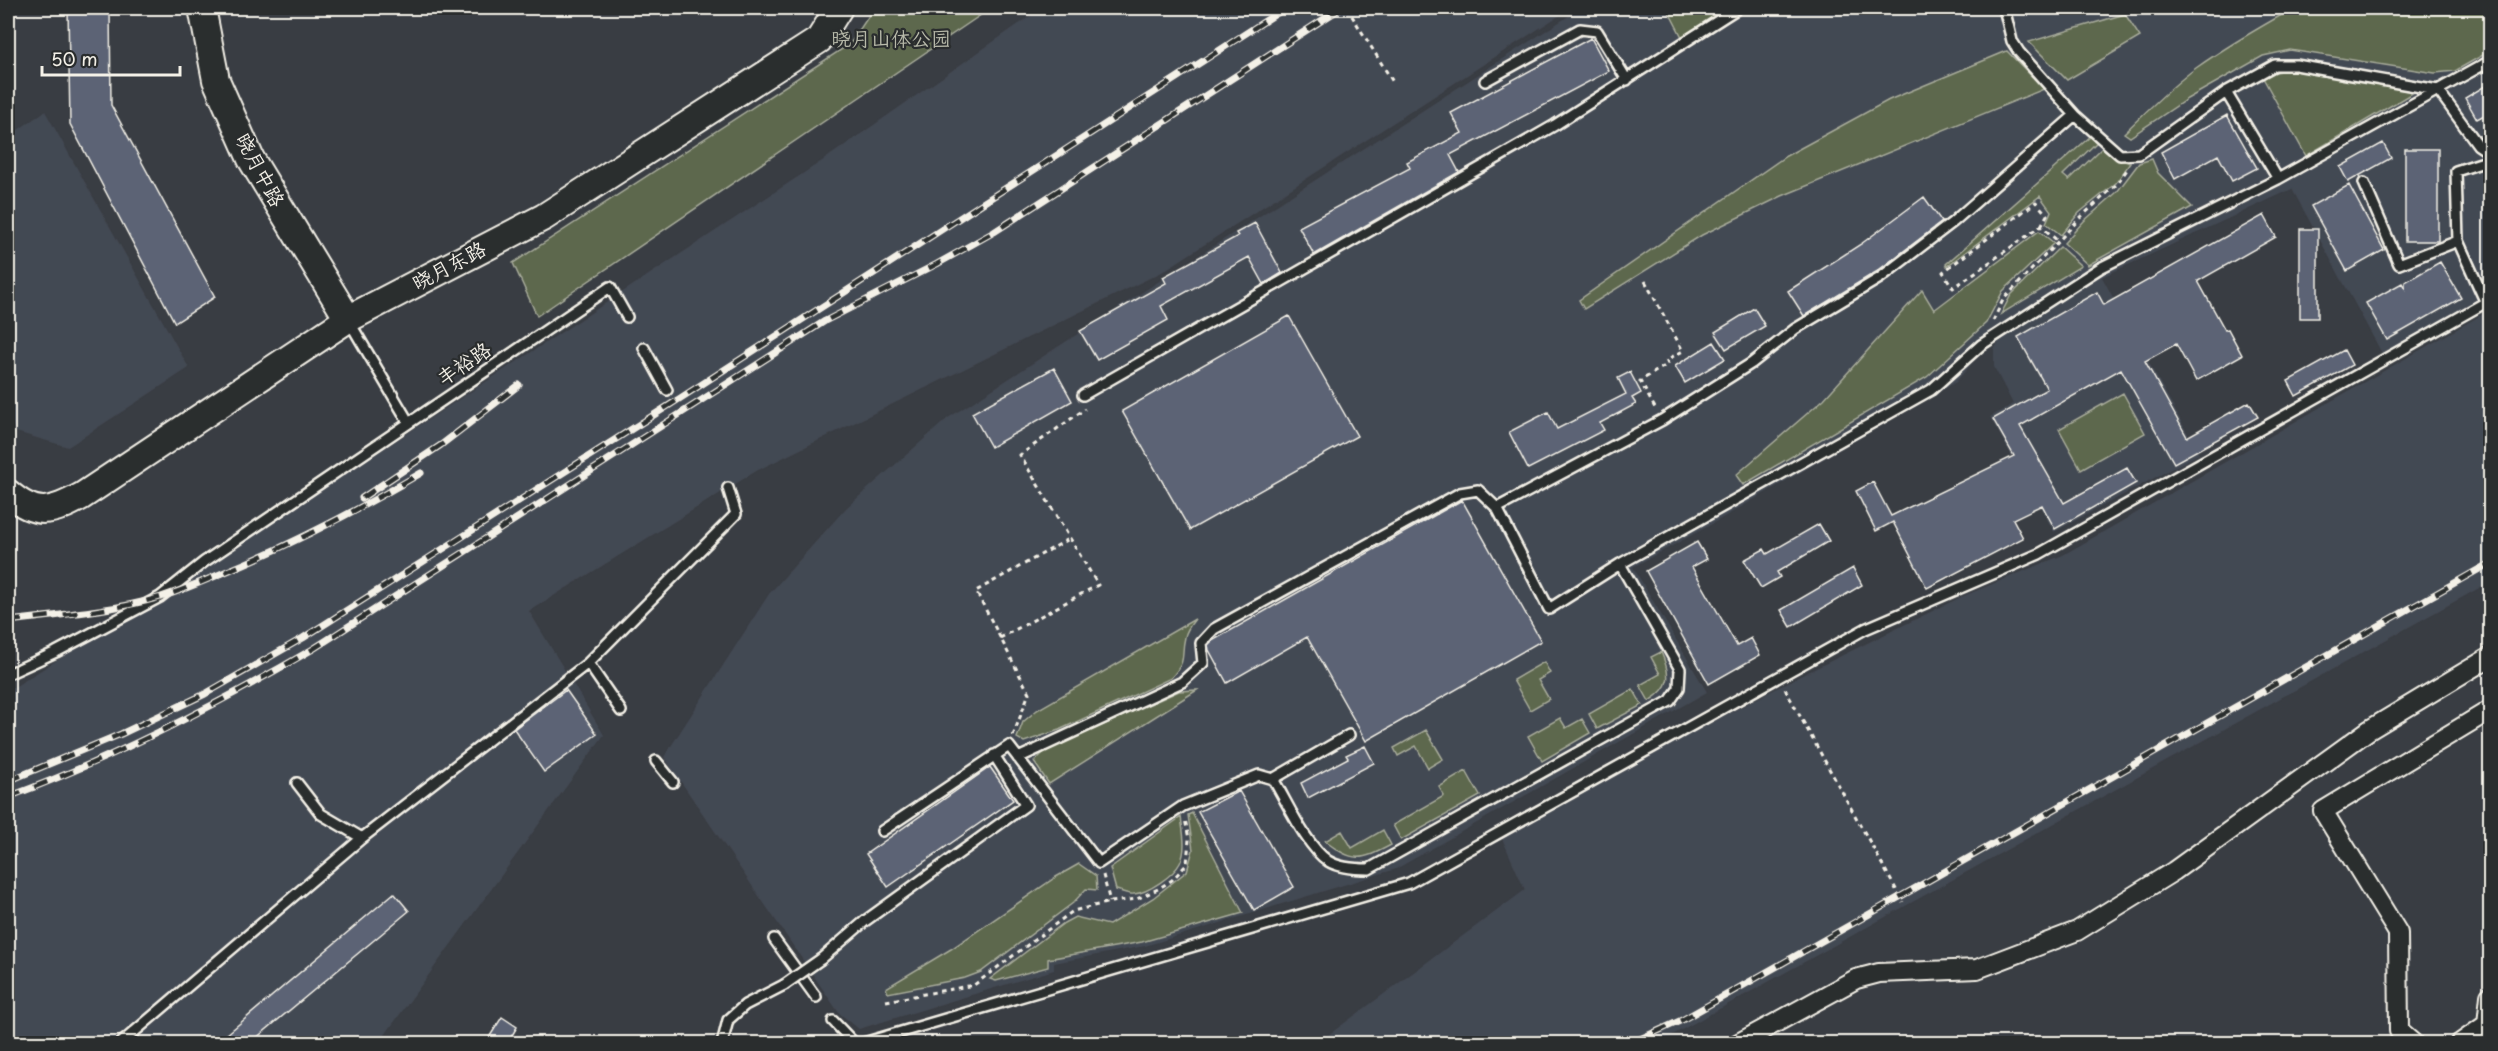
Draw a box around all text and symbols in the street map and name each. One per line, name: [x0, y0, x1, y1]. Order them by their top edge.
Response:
park label: 晓月山体公园: [831, 23, 951, 53]
scale bar: [42, 39, 180, 77]
text: 50 m: [51, 45, 98, 72]
street label: 晓月中路: [229, 127, 293, 213]
street label: 晓月东路: [406, 233, 492, 297]
street label: 丰裕路: [430, 333, 498, 392]

